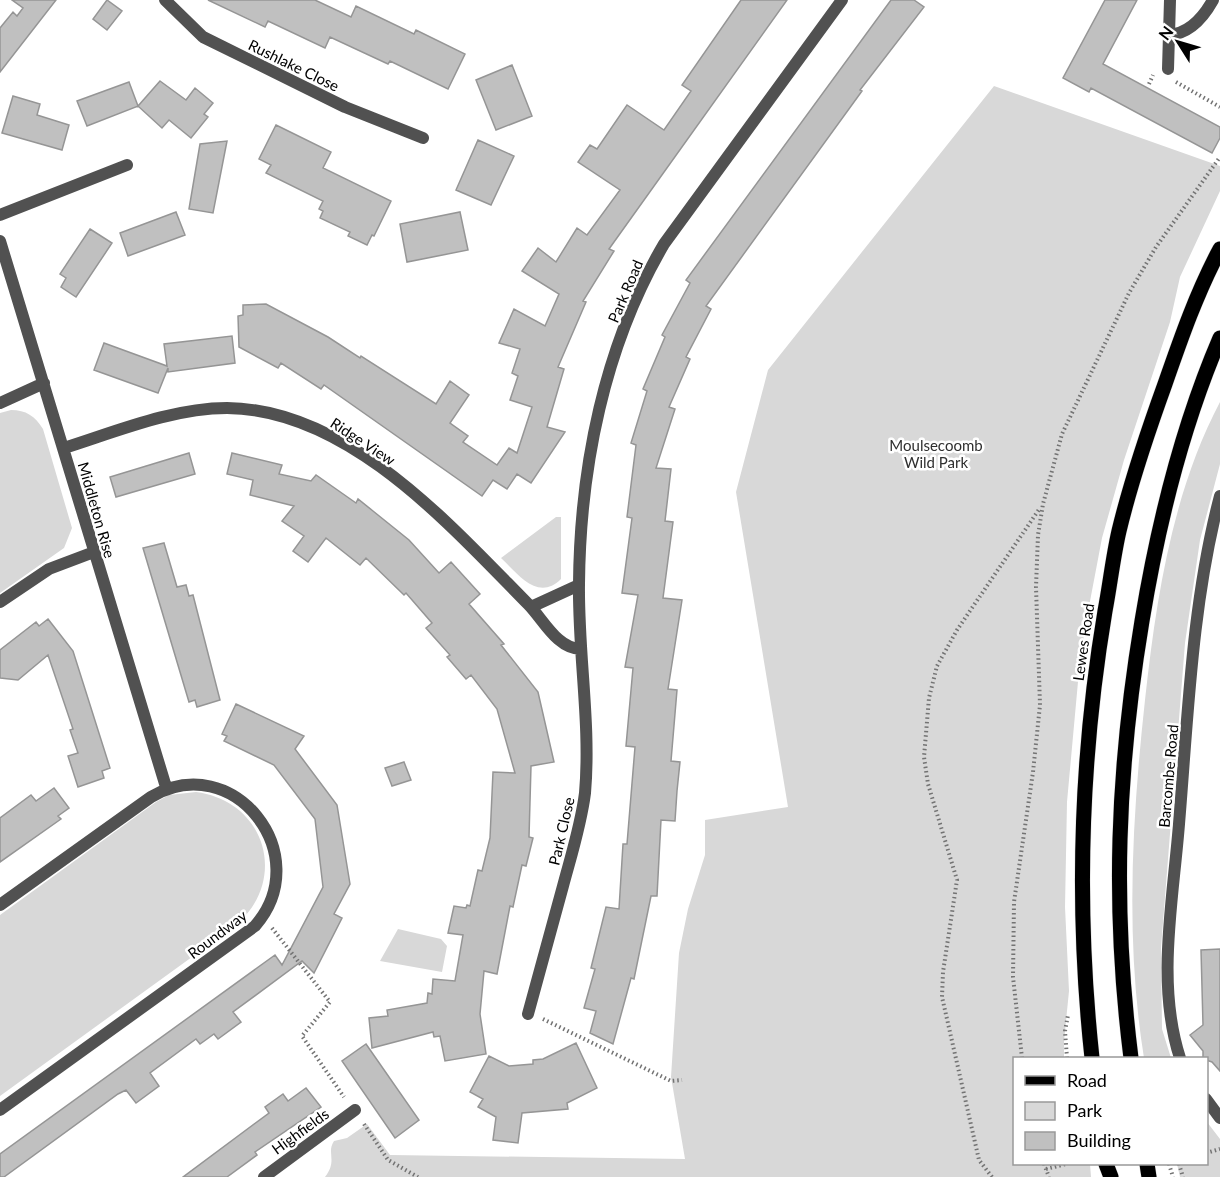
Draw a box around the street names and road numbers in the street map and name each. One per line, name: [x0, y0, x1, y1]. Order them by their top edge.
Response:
street label: Rushlake Close: [246, 35, 342, 95]
street label: Park Road: [604, 257, 646, 325]
street label: Ridge View: [327, 413, 399, 469]
street label: Middleton Rise: [75, 460, 119, 560]
street label: Lewes Road: [1069, 602, 1097, 682]
street label: Barcombe Road: [1155, 724, 1181, 828]
street label: Park Close: [544, 795, 578, 867]
street label: Roundway: [184, 906, 250, 962]
street label: Highfields: [268, 1104, 332, 1158]

